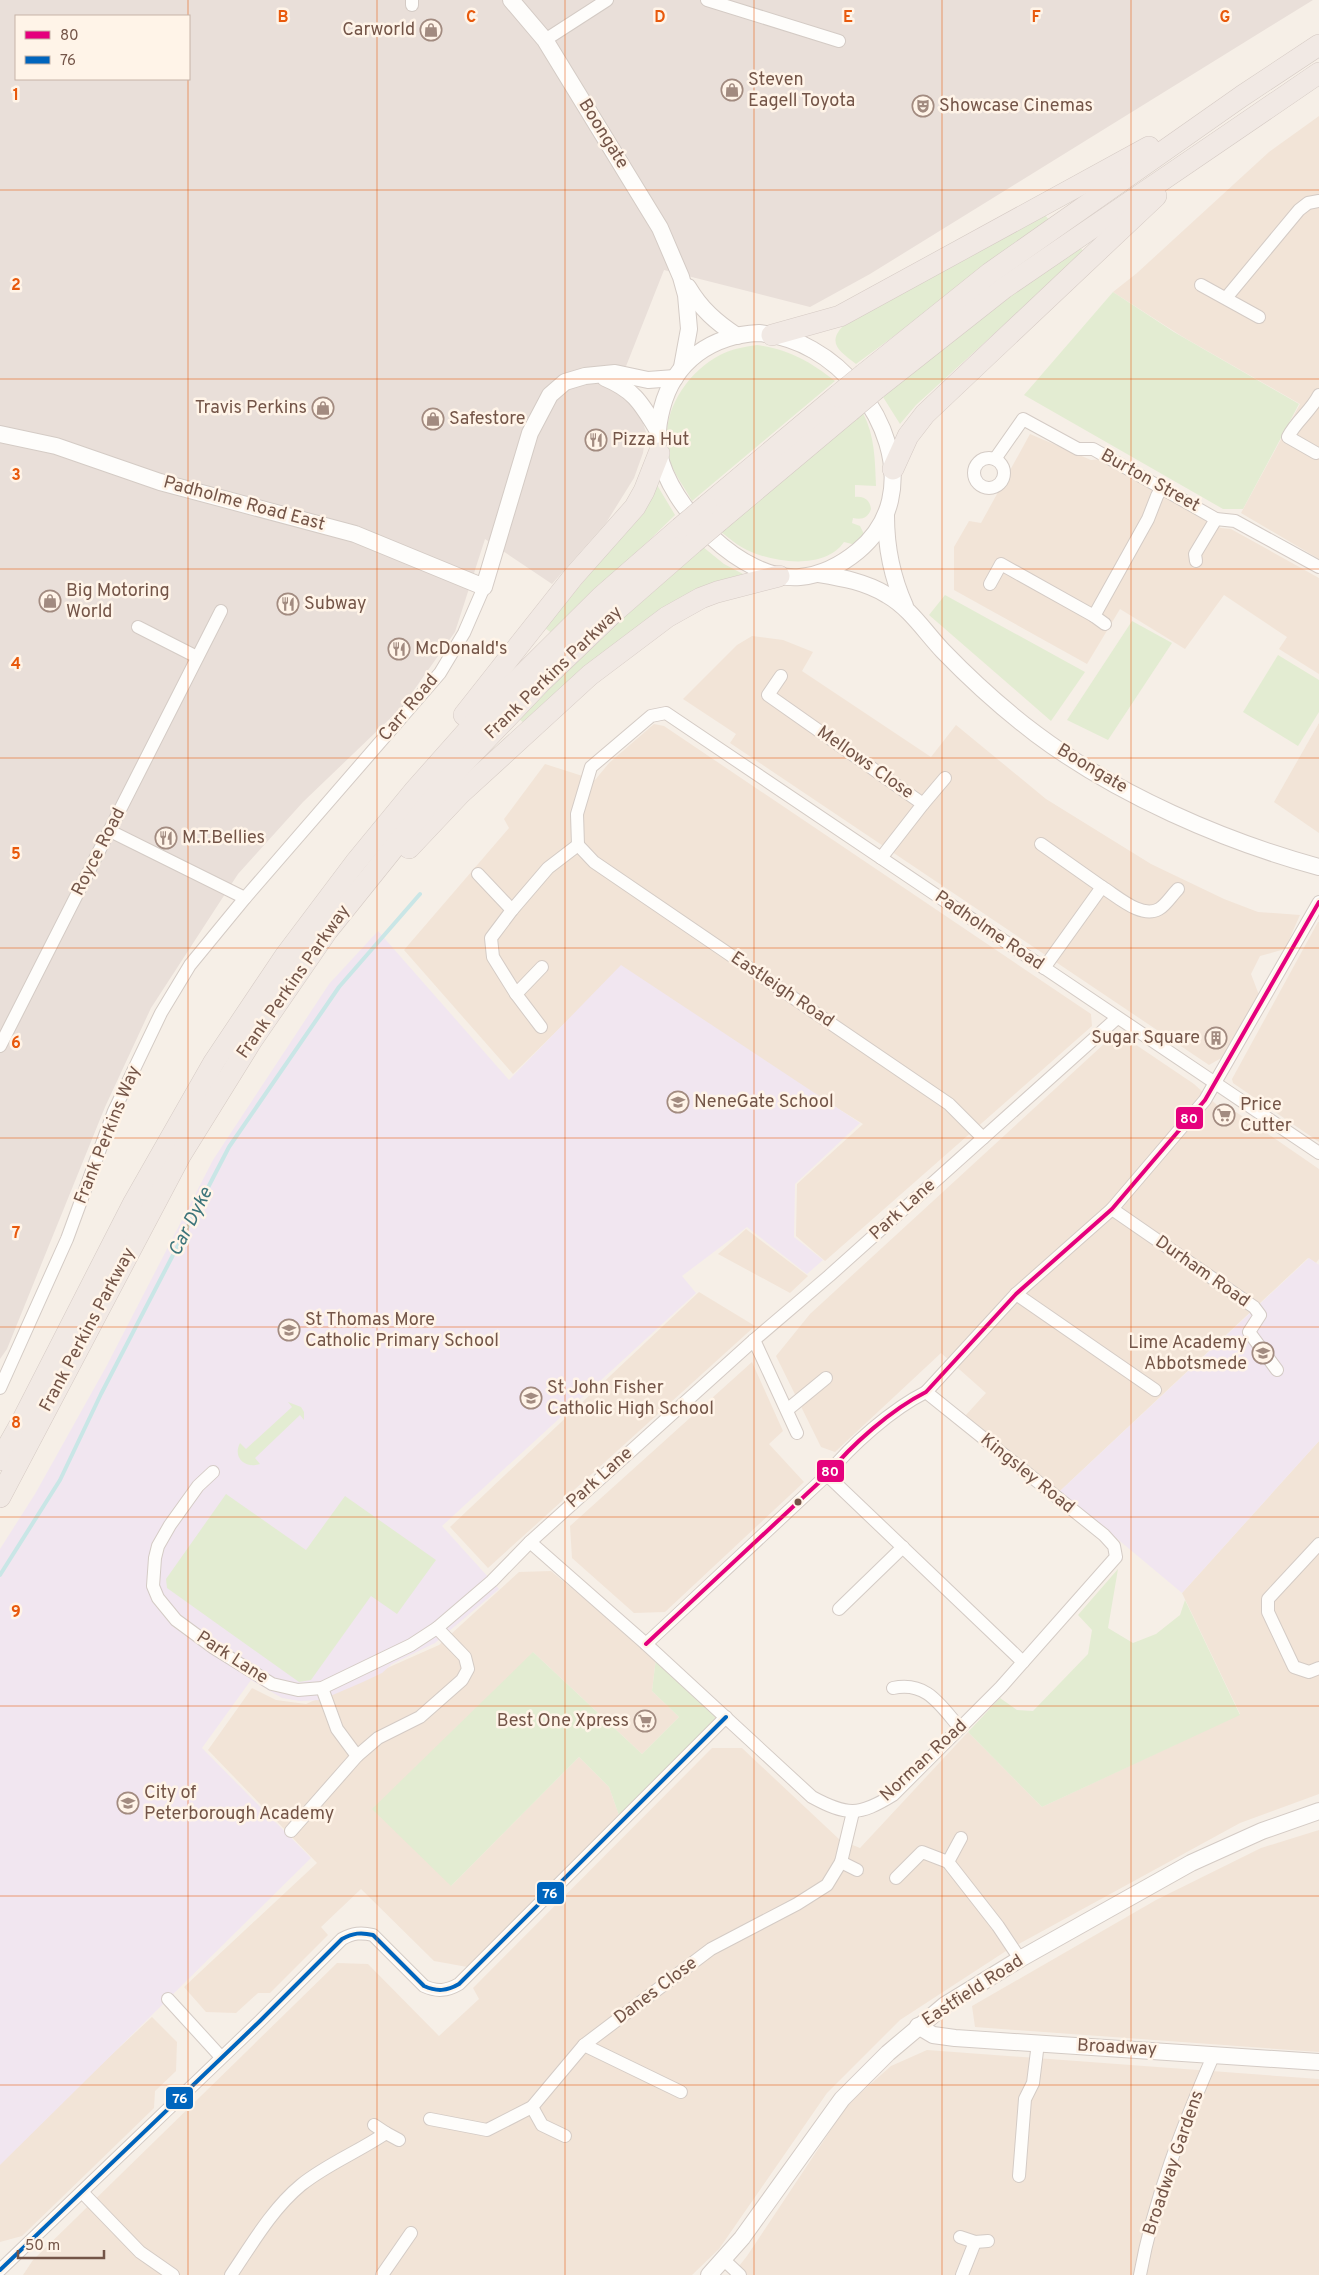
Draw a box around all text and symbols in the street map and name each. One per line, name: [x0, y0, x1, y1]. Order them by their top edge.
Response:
text: B: [277, 8, 289, 28]
text: C: [466, 8, 476, 28]
text: D: [654, 8, 666, 28]
text: E: [843, 8, 853, 28]
text: F: [1031, 8, 1041, 28]
text: G: [1220, 8, 1230, 28]
legend: [15, 15, 190, 80]
shop icon: Carworld: [419, 18, 443, 42]
place label: Carworld: [342, 19, 415, 42]
text: 80: [60, 27, 79, 46]
text: 76: [60, 52, 76, 71]
place label: Steven Eagell Toyota: [748, 69, 855, 113]
shop icon: Steven Eagell Toyota: [720, 78, 744, 102]
text: 1: [13, 86, 19, 106]
theatre icon: Showcase Cinemas: [911, 94, 935, 118]
street label: Boongate: [572, 95, 634, 173]
place label: Showcase Cinemas: [939, 95, 1093, 118]
text: 2: [11, 276, 21, 296]
shop icon: Travis Perkins: [311, 396, 335, 420]
place label: Travis Perkins: [195, 397, 307, 420]
shop icon: Safestore: [421, 407, 445, 431]
place label: Safestore: [449, 408, 525, 431]
restaurant icon: Pizza Hut: [584, 428, 608, 452]
place label: Pizza Hut: [612, 429, 689, 452]
street label: Burton Street: [1096, 444, 1204, 518]
text: 3: [11, 466, 21, 486]
street label: Padholme Road East: [161, 471, 327, 537]
place label: Big Motoring World: [66, 580, 170, 624]
shop icon: Big Motoring World: [38, 589, 62, 613]
restaurant icon: Subway: [276, 592, 300, 616]
place label: Subway: [304, 593, 367, 616]
street label: Frank Perkins Parkway: [480, 601, 628, 745]
restaurant icon: McDonald's: [387, 637, 411, 661]
place label: McDonald's: [415, 638, 507, 661]
text: 4: [11, 655, 21, 675]
street label: Carr Road: [374, 670, 444, 746]
street label: Mellows Close: [812, 721, 918, 805]
street label: Boongate: [1052, 739, 1132, 799]
street label: Royce Road: [67, 804, 131, 900]
restaurant icon: M.T.Bellies: [154, 826, 178, 850]
place label: M.T.Bellies: [182, 827, 265, 850]
text: 5: [11, 845, 21, 865]
street label: Padholme Road: [930, 886, 1048, 976]
street label: Frank Perkins Parkway: [232, 901, 356, 1063]
street label: Eastleigh Road: [726, 947, 838, 1033]
building icon: Sugar Square: [1204, 1026, 1228, 1050]
place label: Sugar Square: [1091, 1027, 1200, 1050]
text: 6: [11, 1034, 21, 1054]
street label: Frank Perkins Way: [70, 1062, 146, 1208]
school or university icon: NeneGate School: [666, 1090, 690, 1114]
place label: NeneGate School: [694, 1091, 834, 1114]
place label: Price Cutter: [1240, 1094, 1292, 1138]
supermarket icon: Price Cutter: [1212, 1103, 1236, 1127]
line badge: 80: [1175, 1106, 1204, 1130]
text: 80: [1180, 1111, 1198, 1128]
street label: Park Lane: [865, 1174, 941, 1246]
water label: Car Dyke: [164, 1183, 219, 1260]
text: 7: [12, 1224, 20, 1244]
street label: Durham Road: [1150, 1231, 1254, 1313]
street label: Frank Perkins Parkway: [35, 1244, 141, 1416]
place label: St Thomas More Catholic Primary School: [305, 1309, 499, 1353]
school or university icon: St Thomas More Catholic Primary School: [277, 1318, 301, 1342]
place label: Lime Academy Abbotsmede: [1128, 1332, 1247, 1376]
school or university icon: Lime Academy Abbotsmede: [1251, 1341, 1275, 1365]
place label: St John Fisher Catholic High School: [547, 1377, 714, 1421]
school or university icon: St John Fisher Catholic High School: [519, 1386, 543, 1410]
text: 8: [11, 1414, 21, 1434]
street label: Kingsley Road: [975, 1429, 1079, 1519]
street label: Park Lane: [562, 1442, 638, 1514]
line badge: 80: [816, 1459, 845, 1483]
text: 80: [821, 1464, 839, 1481]
unlabelled marker: [793, 1497, 803, 1507]
text: 9: [11, 1603, 21, 1623]
street label: Park Lane: [192, 1626, 272, 1690]
supermarket icon: Best One Xpress: [633, 1709, 657, 1733]
place label: Best One Xpress: [497, 1710, 629, 1733]
street label: Norman Road: [876, 1715, 972, 1807]
place label: City of Peterborough Academy: [144, 1782, 334, 1826]
school or university icon: City of Peterborough Academy: [116, 1791, 140, 1815]
line badge: 76: [536, 1881, 565, 1905]
text: 76: [542, 1886, 558, 1903]
street label: Eastfield Road: [918, 1950, 1028, 2032]
street label: Danes Close: [610, 1952, 702, 2030]
street label: Broadway: [1076, 2034, 1158, 2062]
line badge: 76: [165, 2086, 194, 2110]
street label: Broadway Gardens: [1138, 2088, 1210, 2238]
text: 76: [172, 2091, 188, 2108]
scale bar: [18, 2228, 104, 2260]
text: 50 m: [25, 2237, 60, 2256]

